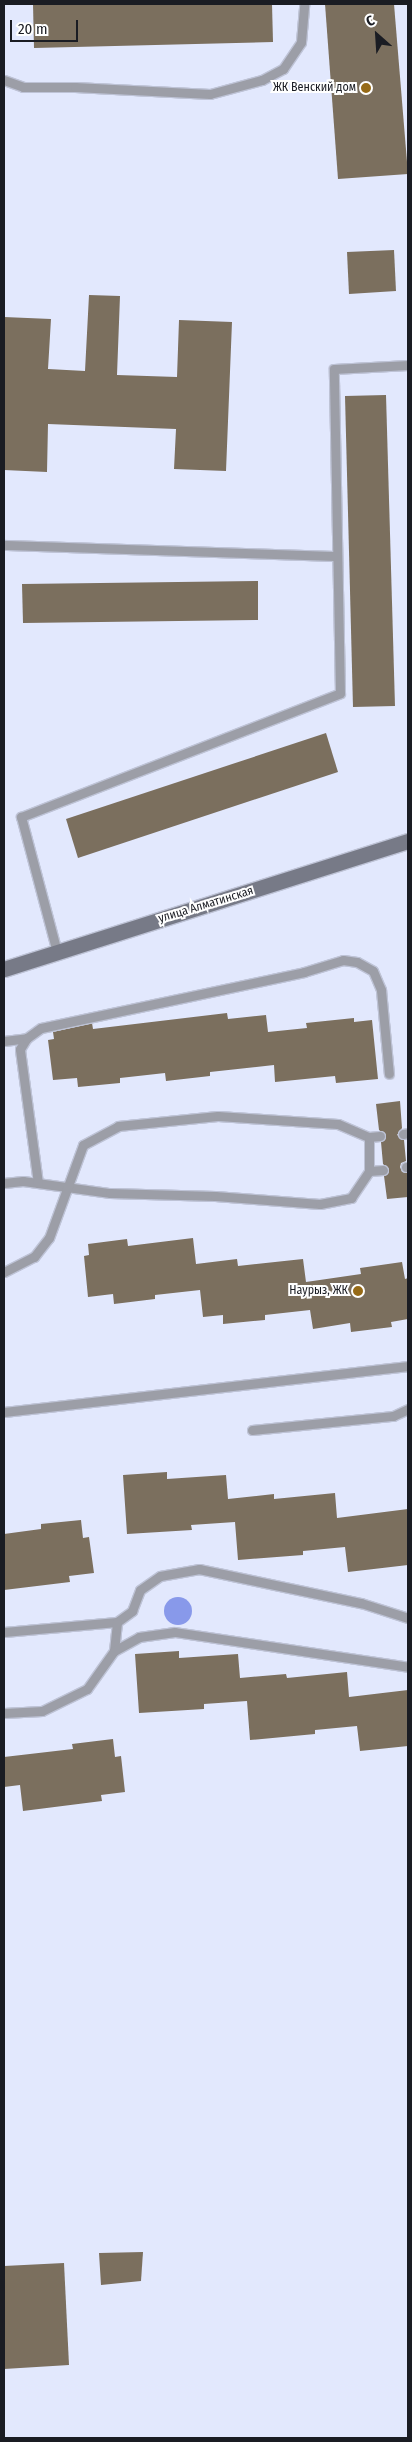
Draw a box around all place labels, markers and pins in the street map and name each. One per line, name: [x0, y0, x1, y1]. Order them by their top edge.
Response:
place label: ЖК Венский дом: [273, 81, 356, 95]
marker: ЖК Венский дом: [360, 82, 372, 94]
place label: Наурыз, ЖК: [289, 1284, 348, 1298]
marker: Наурыз, ЖК: [352, 1285, 364, 1297]

